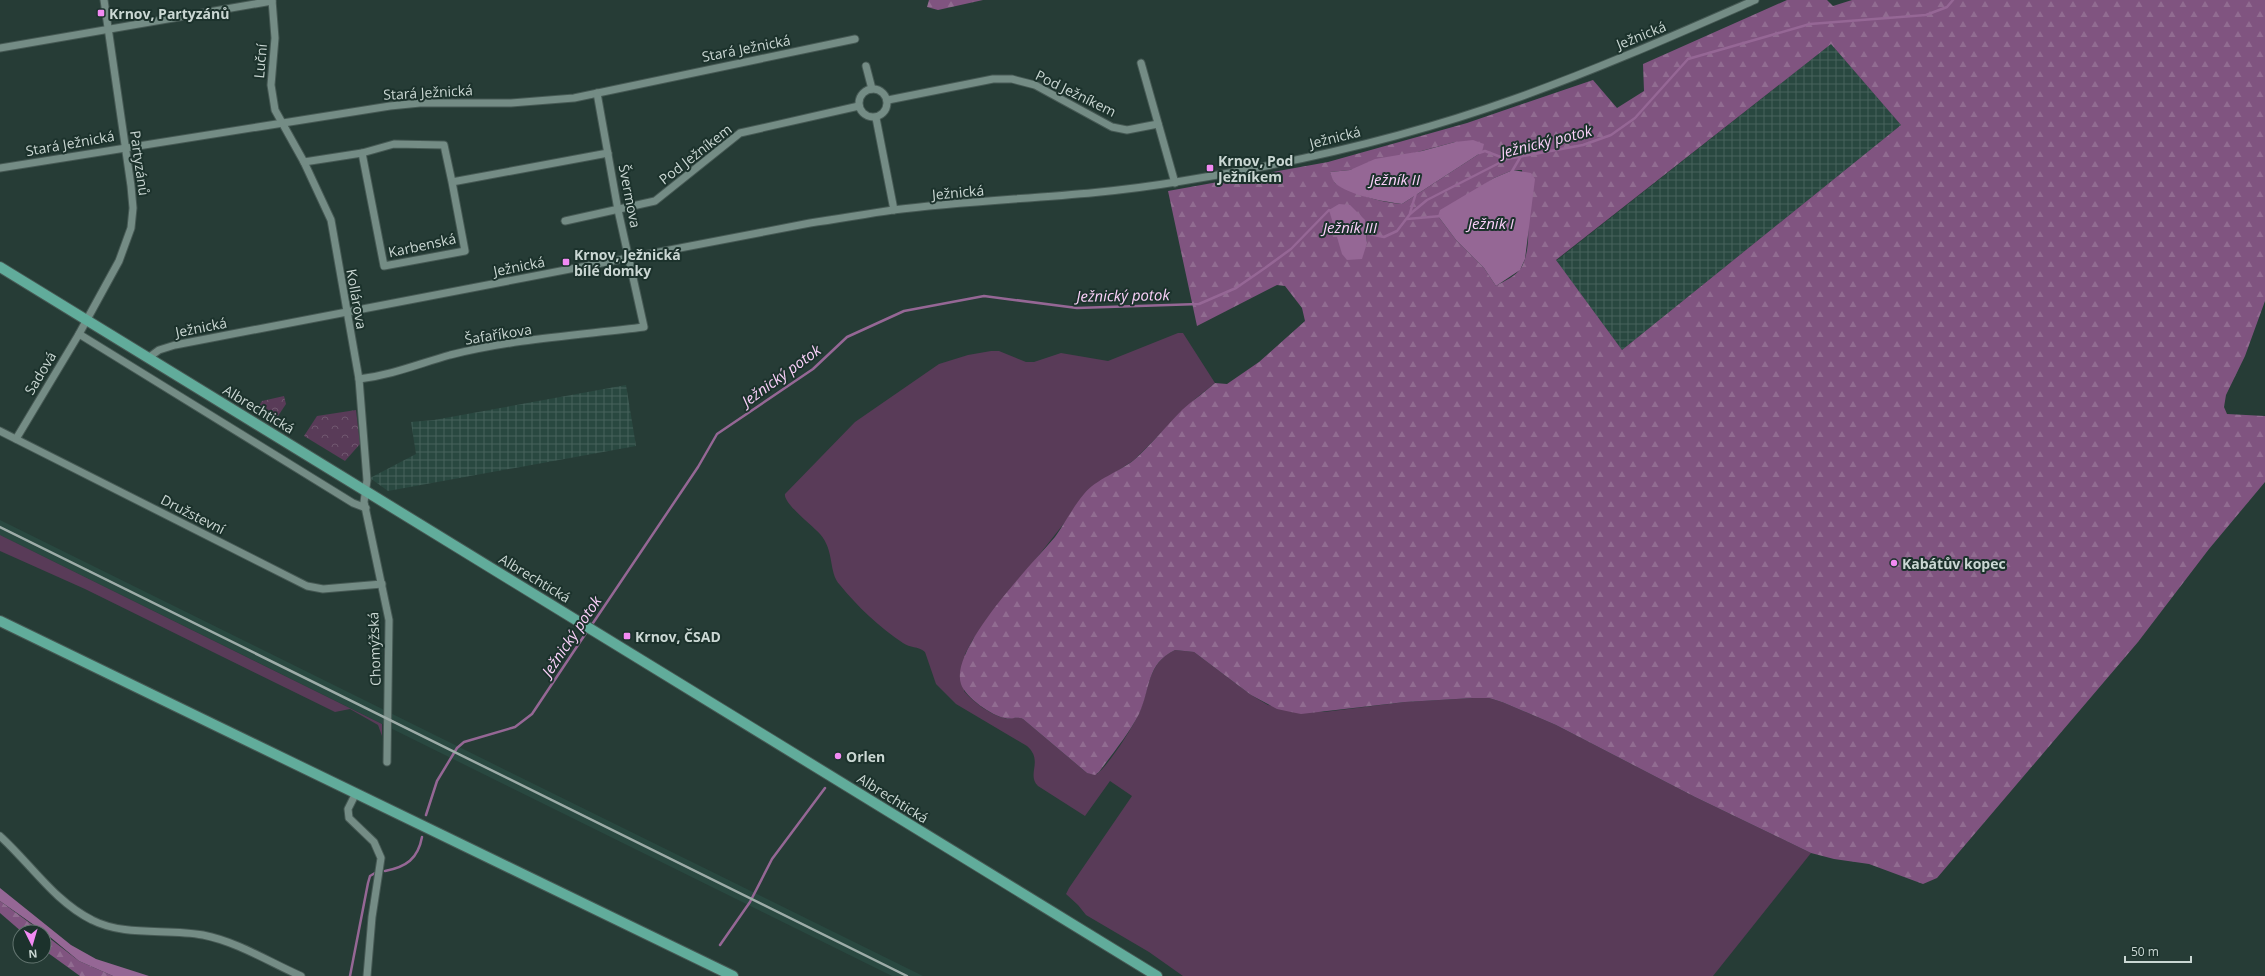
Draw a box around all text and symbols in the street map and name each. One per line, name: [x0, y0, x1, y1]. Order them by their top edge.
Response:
place label: Krnov, Partyzánů: [109, 4, 229, 23]
marker: Krnov, Partyzánů: [96, 8, 106, 18]
street label: Ježnická: [1611, 16, 1669, 54]
street label: Stará Ježnická: [700, 30, 792, 66]
street label: Luční: [249, 42, 271, 79]
street label: Pod Ježníkem: [1032, 65, 1120, 121]
street label: Stará Ježnická: [383, 80, 473, 104]
street label: Pod Ježníkem: [655, 120, 735, 188]
water label: Ježnický potok: [1495, 120, 1594, 163]
street label: Ježnická: [1305, 121, 1363, 153]
street label: Stará Ježnická: [24, 126, 116, 160]
street label: Partyzánů: [126, 129, 154, 197]
place label: Krnov, Pod Ježníkem: [1216, 151, 1293, 186]
street label: Švermova: [615, 163, 645, 229]
marker: Krnov, Pod Ježníkem: [1205, 163, 1215, 173]
water label: Ježník II: [1367, 169, 1421, 189]
street label: Ježnická: [929, 180, 985, 204]
water label: Ježník I: [1465, 213, 1515, 233]
water label: Ježník III: [1320, 217, 1378, 237]
street label: Karbenská: [386, 229, 458, 261]
place label: Krnov, Ježnická bílé domky: [574, 245, 681, 280]
street label: Ježnická: [490, 252, 546, 281]
marker: Krnov, Ježnická bílé domky: [561, 257, 571, 267]
street label: Kollárova: [342, 267, 372, 331]
water label: Ježnický potok: [1073, 284, 1171, 306]
street label: Ježnická: [172, 313, 228, 342]
street label: Šafaříkova: [463, 319, 533, 349]
water label: Ježnický potok: [735, 339, 825, 412]
street label: Sadová: [20, 348, 60, 398]
street label: Albrechtická: [220, 380, 298, 438]
street label: Družstevní: [158, 490, 229, 538]
street label: Albrechtická: [496, 549, 574, 607]
place label: Kabátův kopec: [1902, 554, 2006, 573]
marker: Kabátův kopec: [1889, 558, 1899, 568]
water label: Ježnický potok: [535, 591, 606, 683]
street label: Chomýžská: [363, 612, 385, 686]
place label: Krnov, ČSAD: [635, 627, 721, 646]
marker: Krnov, ČSAD: [622, 631, 632, 641]
place label: Orlen: [846, 747, 885, 766]
marker: Orlen: [833, 751, 843, 761]
street label: Albrechtická: [854, 769, 932, 827]
north arrow: [12, 924, 52, 964]
scale bar: [2125, 938, 2191, 964]
text: 50 m: [2131, 943, 2159, 960]
text: N: [28, 947, 38, 962]

